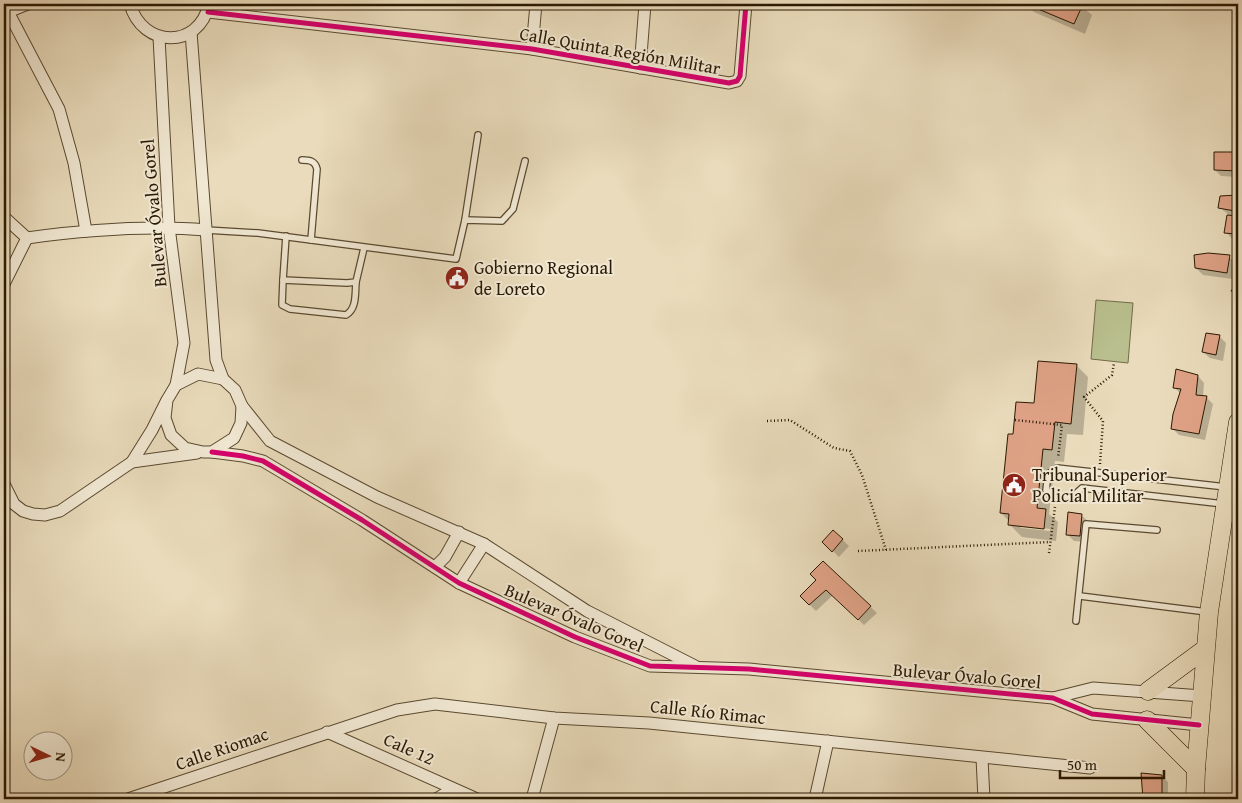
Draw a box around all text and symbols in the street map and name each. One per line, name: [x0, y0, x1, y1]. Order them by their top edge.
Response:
street label: Calle Quinta Región Militar: [517, 20, 723, 82]
street label: Bulevar Óvalo Gorel: [134, 138, 173, 288]
place label: Gobierno Regional de Loreto: [474, 254, 613, 302]
public building icon: Gobierno Regional de Loreto: [444, 265, 470, 291]
place label: Tribunal Superior Policial Militar: [1032, 461, 1168, 509]
public building icon: Tribunal Superior Policial Militar: [1001, 472, 1027, 498]
street label: Bulevar Óvalo Gorel: [501, 576, 648, 659]
street label: Bulevar Óvalo Gorel: [892, 656, 1042, 695]
street label: Calle Río Rimac: [649, 692, 767, 731]
street label: Calle Riomac: [172, 720, 272, 777]
street label: Cale 12: [379, 725, 439, 772]
north arrow: [22, 730, 72, 780]
scale bar: [1060, 748, 1163, 780]
text: N: [51, 752, 71, 763]
text: 50 m: [1067, 754, 1098, 775]

